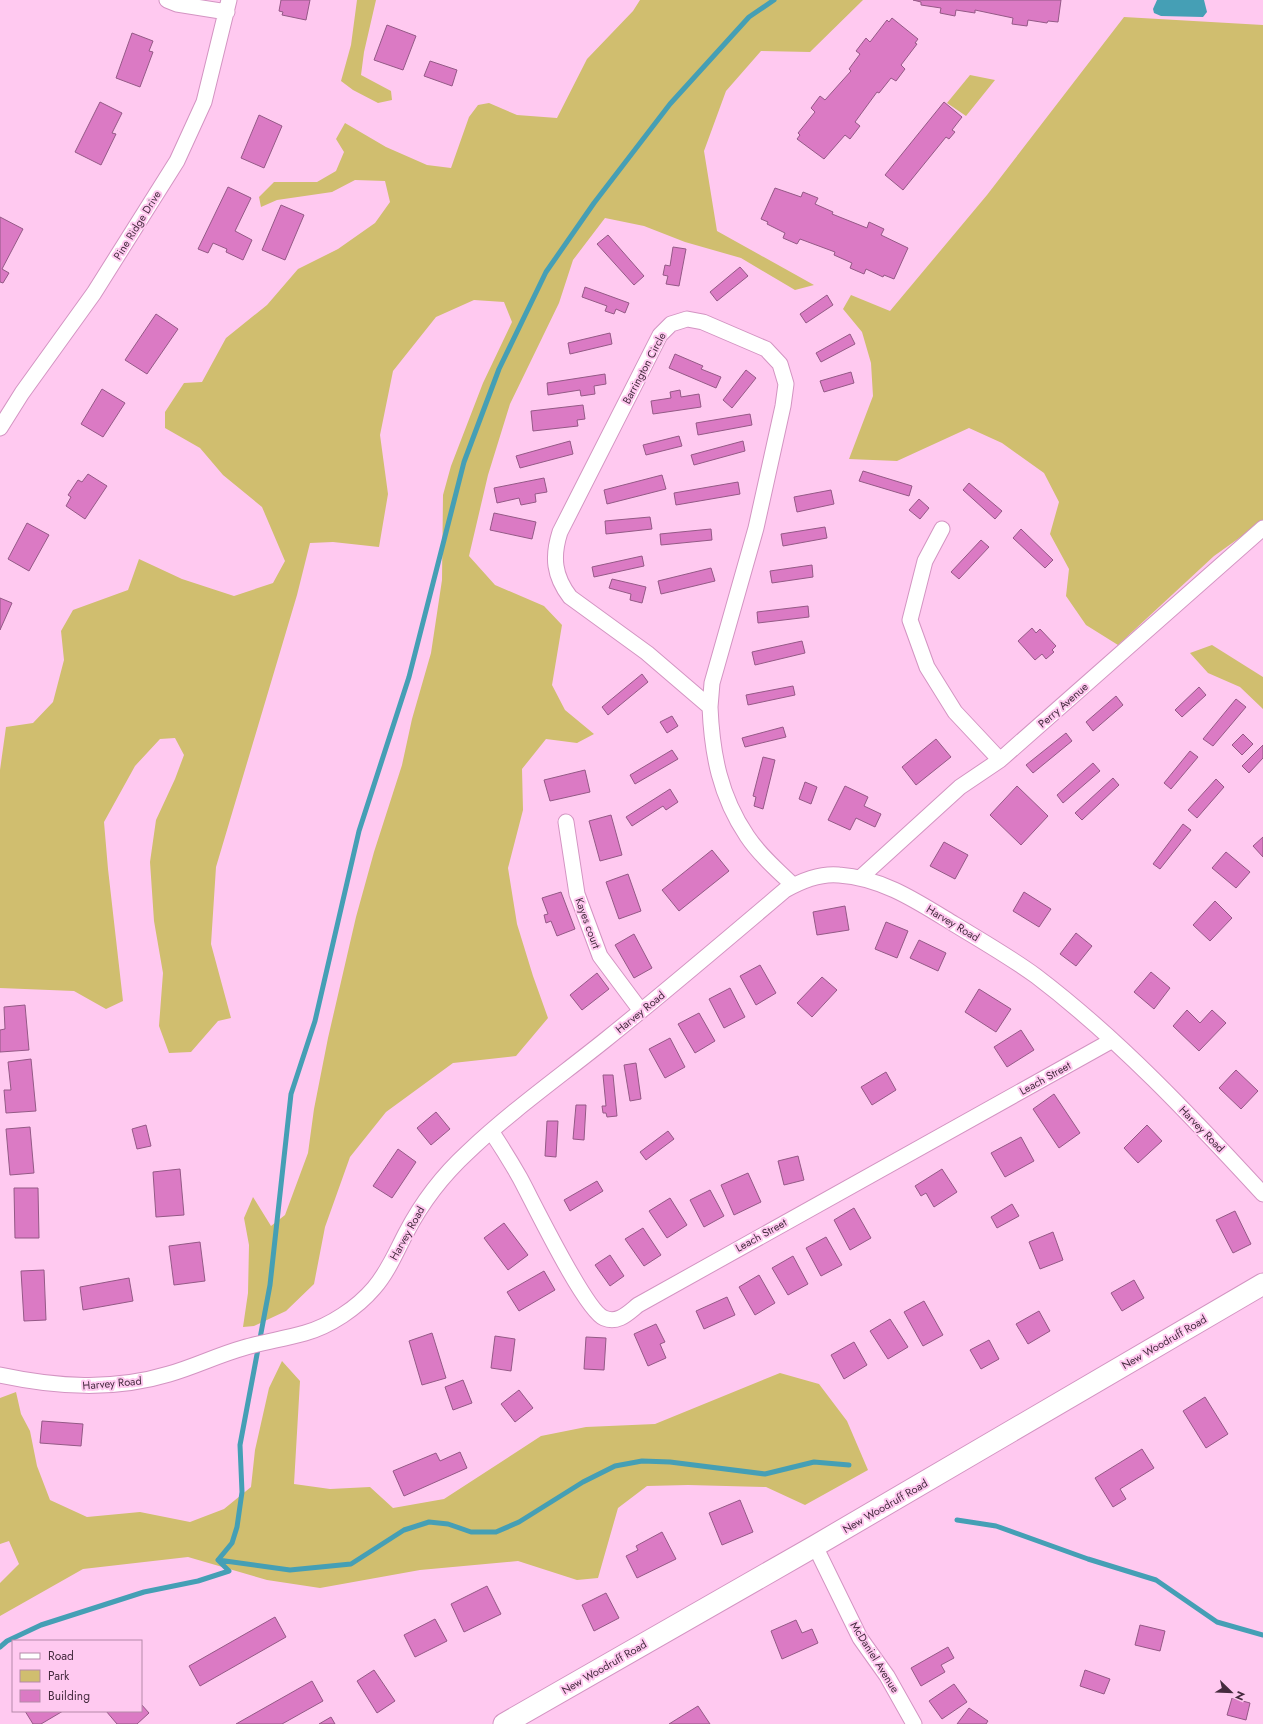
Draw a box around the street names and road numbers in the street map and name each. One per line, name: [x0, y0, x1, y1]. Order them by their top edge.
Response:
street label: Pine Ridge Drive: [109, 187, 165, 263]
street label: Barrington Circle: [618, 329, 670, 407]
street label: Perry Avenue: [1034, 679, 1092, 731]
street label: Kayes court: [571, 895, 605, 951]
street label: Harvey Road: [923, 901, 983, 945]
street label: Harvey Road: [612, 987, 668, 1037]
street label: Leach Street: [1016, 1057, 1074, 1099]
street label: Harvey Road: [1176, 1102, 1228, 1156]
street label: Harvey Road: [386, 1203, 428, 1263]
street label: Leach Street: [732, 1214, 790, 1256]
street label: New Woodruff Road: [1118, 1311, 1210, 1373]
street label: Harvey Road: [82, 1372, 142, 1394]
street label: New Woodruff Road: [839, 1475, 931, 1537]
street label: McDaniel Avenue: [847, 1618, 904, 1696]
street label: New Woodruff Road: [558, 1636, 650, 1698]

